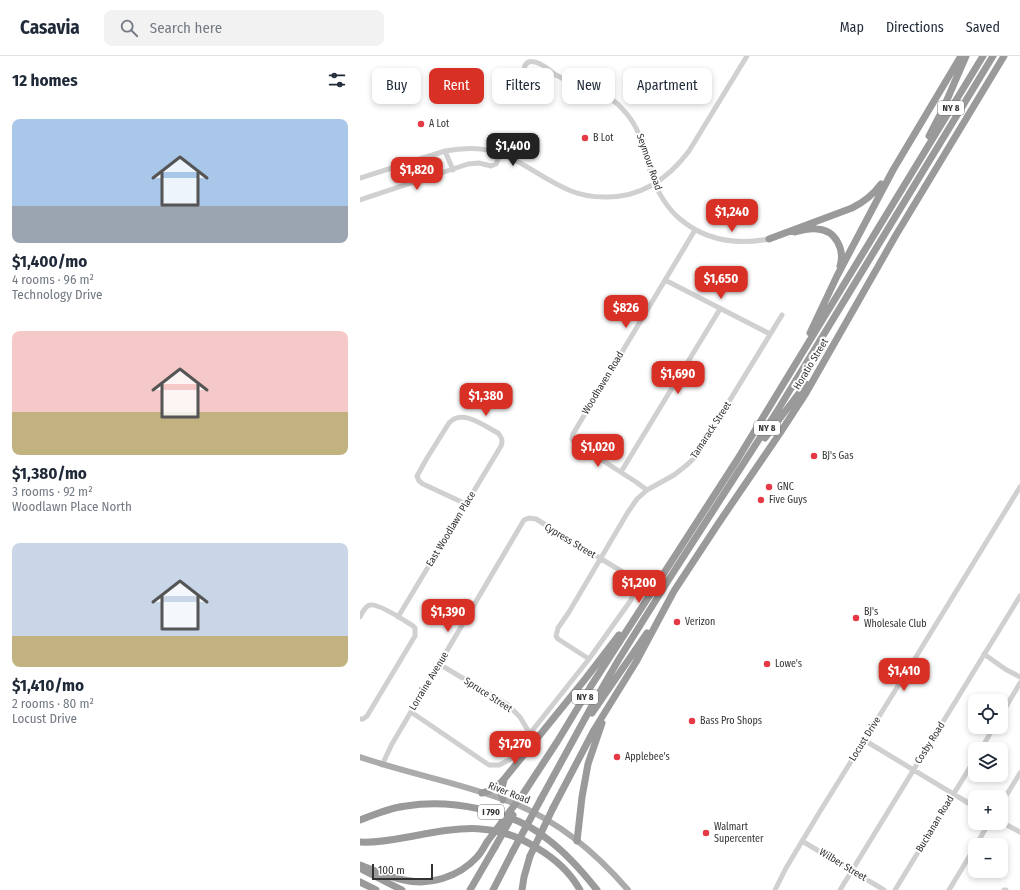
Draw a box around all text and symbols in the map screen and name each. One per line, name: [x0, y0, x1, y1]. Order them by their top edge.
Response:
search box: [104, 10, 384, 46]
text: Casavia: [20, 16, 80, 39]
icon: search: [118, 17, 140, 39]
text: Search here: [150, 19, 222, 37]
text: Map: [840, 19, 864, 36]
text: Directions: [886, 19, 944, 36]
text: Saved: [966, 19, 1000, 36]
chip: Buy: [372, 68, 421, 104]
chip: Rent: [429, 68, 484, 104]
chip: Filters: [492, 68, 554, 104]
chip: New: [562, 68, 615, 104]
chip: Apartment: [623, 68, 712, 104]
icon: filters: [326, 69, 348, 91]
text: 12 homes: [12, 70, 78, 91]
road number: NY 8: [938, 101, 964, 115]
place label: A Lot: [429, 118, 450, 130]
marker: A Lot: [416, 119, 426, 129]
place label: B Lot: [593, 132, 614, 144]
street label: Seymour Road: [634, 132, 664, 192]
pin: $1,400: [480, 133, 546, 167]
marker: B Lot: [580, 133, 590, 143]
text: $1,400: [495, 138, 531, 153]
icon: home: [144, 145, 216, 217]
pin: $1,820: [384, 157, 450, 191]
text: $1,820: [400, 162, 434, 177]
pin: $1,240: [699, 199, 765, 233]
text: $1,240: [715, 204, 749, 219]
text: $1,400/mo: [12, 251, 87, 272]
pin: $1,650: [688, 266, 754, 300]
text: $1,650: [704, 271, 738, 286]
text: 4 rooms · 96 m²: [12, 272, 94, 287]
text: Technology Drive: [12, 287, 103, 302]
pin: $826: [602, 295, 650, 329]
text: $826: [613, 300, 639, 315]
street label: Horatio Street: [791, 336, 831, 392]
street label: Woodhaven Road: [580, 349, 626, 417]
icon: home: [144, 357, 216, 429]
pin: $1,690: [645, 361, 711, 395]
text: $1,690: [661, 366, 695, 381]
pin: $1,380: [453, 383, 519, 417]
text: $1,380: [469, 388, 503, 403]
street label: Tamarack Street: [688, 399, 734, 461]
road number: NY 8: [754, 421, 780, 435]
pin: $1,020: [565, 434, 631, 468]
text: $1,020: [581, 439, 615, 454]
place label: BJ's Gas: [822, 450, 853, 462]
marker: BJ's Gas: [809, 451, 819, 461]
text: $1,380/mo: [12, 463, 87, 484]
place label: GNC: [777, 481, 794, 493]
marker: GNC: [764, 482, 774, 492]
text: 3 rooms · 92 m²: [12, 484, 93, 499]
street label: East Woodlawn Place: [424, 489, 478, 569]
place label: Five Guys: [769, 494, 807, 506]
marker: Five Guys: [756, 495, 766, 505]
text: Woodlawn Place North: [12, 499, 132, 514]
street label: Cypress Street: [542, 521, 599, 561]
icon: home: [144, 569, 216, 641]
pin: $1,200: [606, 570, 672, 604]
text: $1,200: [622, 575, 656, 590]
pin: $1,390: [415, 599, 481, 633]
text: $1,390: [431, 604, 465, 619]
place label: BJ's Wholesale Club: [864, 606, 927, 630]
marker: BJ's Wholesale Club: [851, 613, 861, 623]
place label: Verizon: [685, 616, 715, 628]
marker: Verizon: [672, 617, 682, 627]
street label: Lorraine Avenue: [407, 649, 451, 712]
place label: Lowe's: [775, 658, 802, 670]
pin: $1,410: [871, 658, 937, 692]
marker: Lowe's: [762, 659, 772, 669]
text: $1,410: [888, 663, 920, 678]
text: $1,410/mo: [12, 675, 84, 696]
street label: Spruce Street: [462, 675, 515, 715]
road number: NY 8: [572, 690, 598, 704]
map controls: [968, 694, 1008, 878]
button: locate: [968, 694, 1008, 734]
text: 2 rooms · 80 m²: [12, 696, 94, 711]
text: Locust Drive: [12, 711, 77, 726]
place label: Bass Pro Shops: [700, 715, 762, 727]
street label: Locust Drive: [847, 715, 883, 763]
marker: Bass Pro Shops: [687, 716, 697, 726]
street label: Cosby Road: [912, 720, 948, 766]
pin: $1,270: [482, 731, 548, 765]
text: $1,270: [499, 736, 531, 751]
button: layers: [968, 742, 1008, 782]
place label: Applebee's: [625, 751, 670, 763]
marker: Applebee's: [612, 752, 622, 762]
street label: River Road: [486, 780, 532, 806]
button: +: [968, 790, 1008, 830]
street label: Buchanan Road: [913, 794, 957, 854]
road number: I 790: [478, 805, 504, 819]
place label: Walmart Supercenter: [714, 821, 764, 845]
marker: Walmart Supercenter: [701, 828, 711, 838]
button: −: [968, 838, 1008, 878]
street label: Wilber Street: [817, 846, 870, 884]
scale bar: [372, 862, 433, 881]
text: 100 m: [378, 864, 405, 877]

